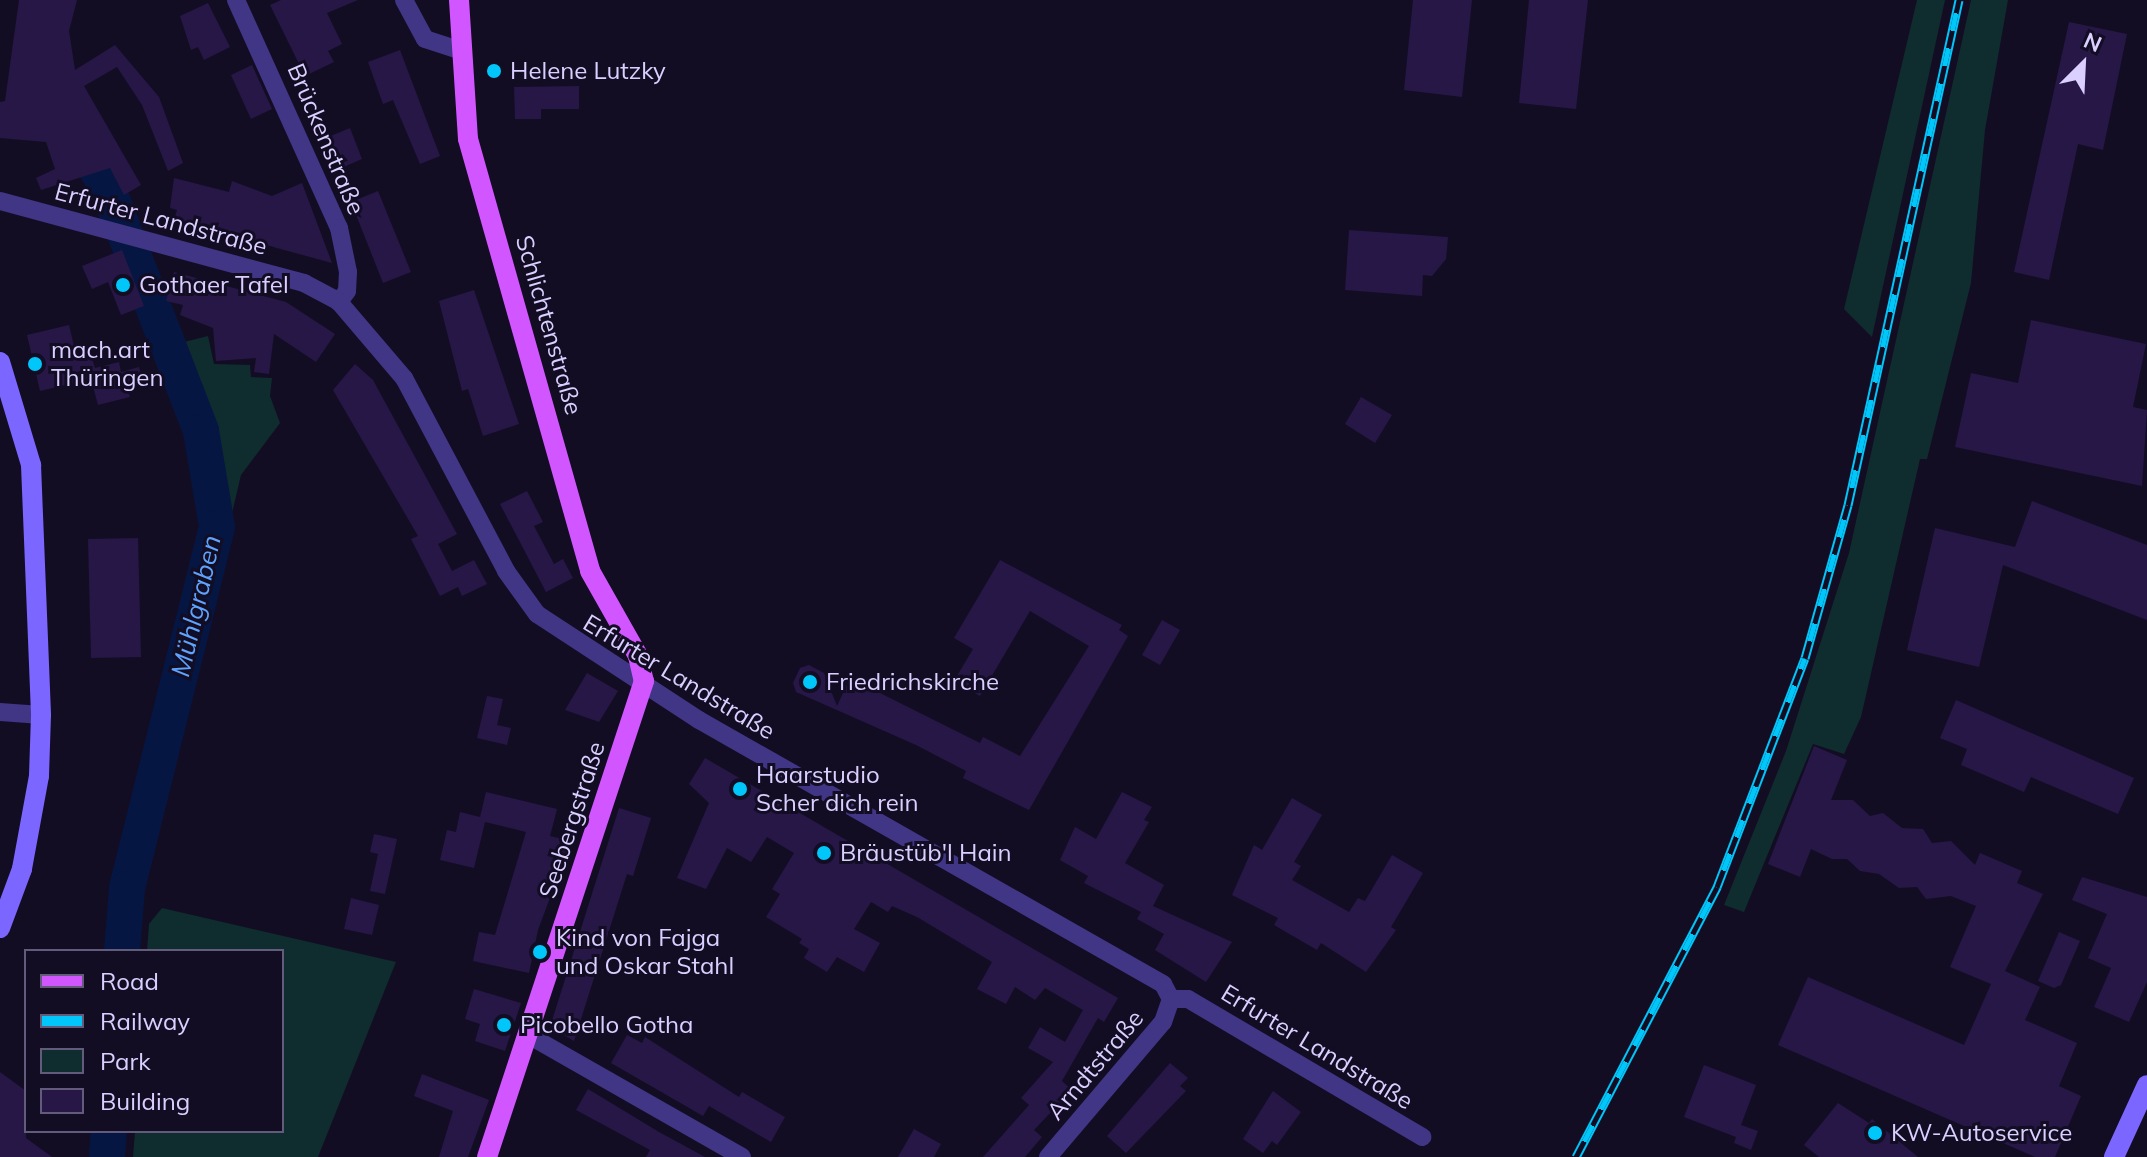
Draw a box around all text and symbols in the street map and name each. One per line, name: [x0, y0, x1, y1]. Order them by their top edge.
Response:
north arrow: [2043, 24, 2123, 104]
text: N: [2079, 26, 2106, 58]
place label: Helene Lutzky: [510, 57, 666, 85]
street label: Brückenstraße: [281, 59, 371, 219]
marker: Helene Lutzky: [485, 62, 503, 80]
street label: Erfurter Landstraße: [52, 177, 270, 261]
street label: Schlichtenstraße: [510, 232, 588, 418]
place label: Gothaer Tafel: [139, 271, 289, 299]
marker: Gothaer Tafel: [114, 276, 132, 294]
place label: mach.art Thüringen: [51, 336, 163, 392]
marker: mach.art Thüringen: [26, 355, 44, 373]
water label: Mühlgraben: [165, 532, 227, 680]
street label: Erfurter Landstraße: [578, 608, 780, 746]
place label: Friedrichskirche: [826, 668, 999, 696]
marker: Friedrichskirche: [801, 673, 819, 691]
street label: Seebergstraße: [533, 738, 611, 902]
place label: Haarstudio Scher dich rein: [756, 761, 919, 817]
marker: Haarstudio Scher dich rein: [731, 780, 749, 798]
place label: Bräustüb'l Hain: [840, 839, 1012, 867]
marker: Bräustüb'l Hain: [815, 844, 833, 862]
place label: Kind von Fajga und Oskar Stahl: [556, 924, 734, 980]
marker: Kind von Fajga und Oskar Stahl: [531, 943, 549, 961]
legend: [24, 949, 284, 1133]
text: Road: [100, 966, 159, 996]
street label: Erfurter Landstraße: [1216, 978, 1418, 1116]
street label: Arndtstraße: [1041, 1004, 1149, 1126]
text: Railway: [100, 1006, 190, 1036]
place label: Picobello Gotha: [520, 1011, 694, 1039]
marker: Picobello Gotha: [495, 1016, 513, 1034]
text: Park: [100, 1046, 151, 1076]
text: Building: [100, 1086, 190, 1116]
place label: KW-Autoservice: [1891, 1119, 2072, 1147]
marker: KW-Autoservice: [1866, 1124, 1884, 1142]

